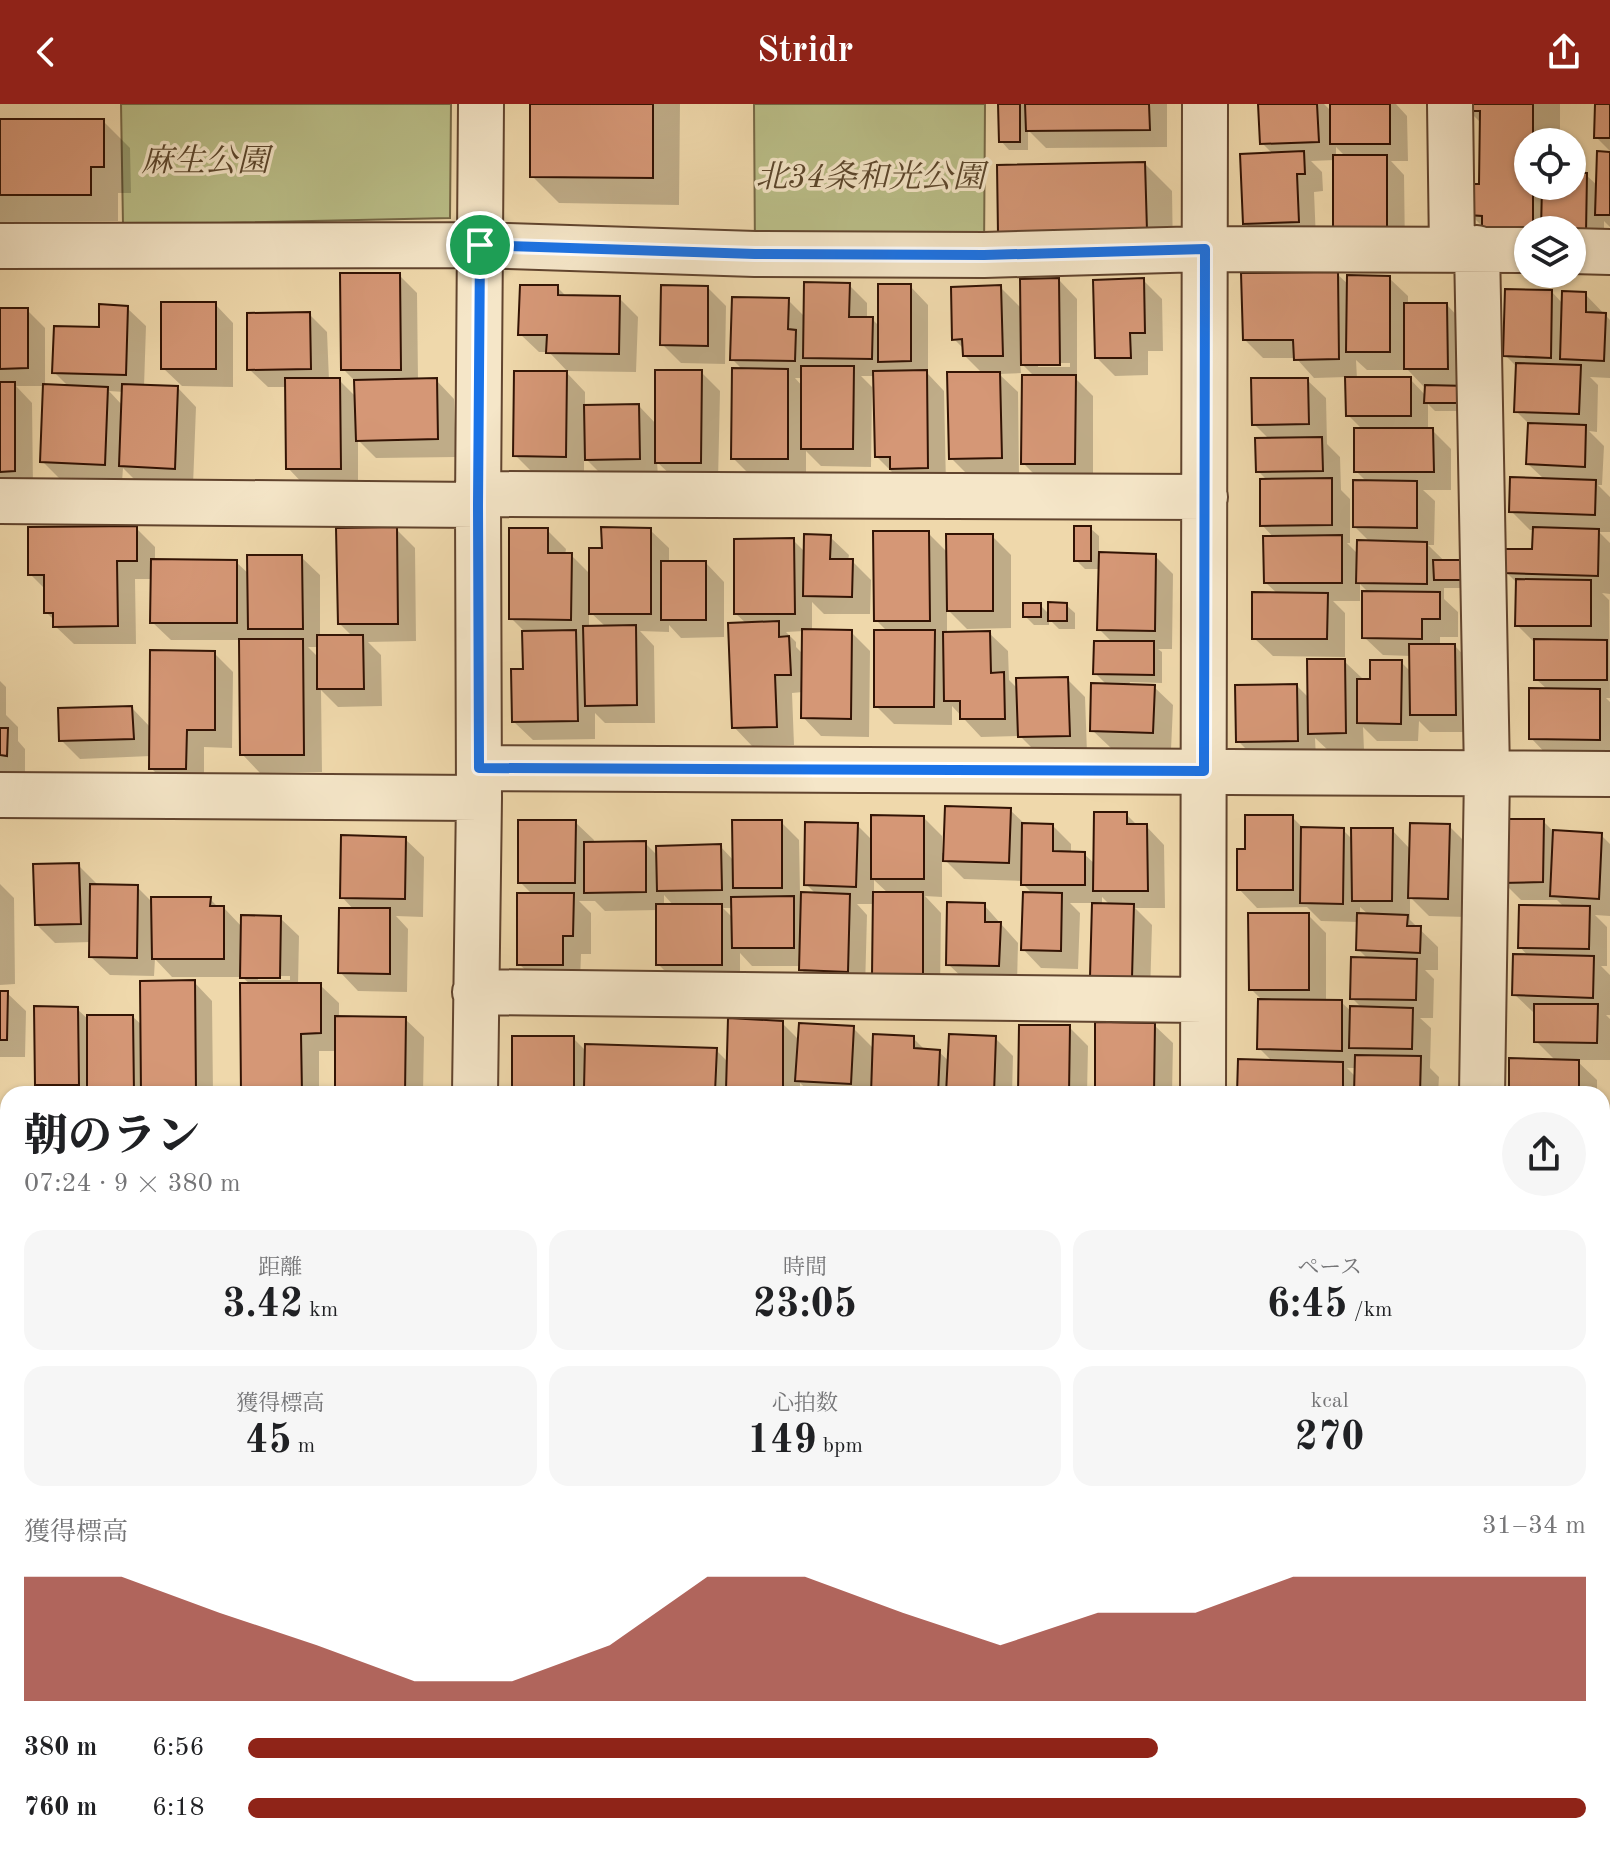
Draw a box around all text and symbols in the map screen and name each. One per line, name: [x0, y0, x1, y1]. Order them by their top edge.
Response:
icon: back: [24, 30, 68, 74]
icon: share: [1542, 30, 1586, 74]
text: Stridr: [757, 34, 853, 70]
map controls: [1514, 128, 1586, 288]
button: locate: [1514, 128, 1586, 200]
park label: 麻生公園: [141, 144, 274, 179]
park label: 北34条和光公園: [755, 160, 990, 195]
pin: [446, 211, 514, 279]
button: layers: [1514, 216, 1586, 288]
icon: arrive: [458, 223, 502, 267]
button: share: [1502, 1112, 1586, 1196]
text: 朝のラン: [24, 1116, 200, 1160]
text: 07:24 · 9 × 380 m: [24, 1171, 241, 1197]
text: 距離: [258, 1257, 302, 1279]
text: 時間: [783, 1257, 827, 1279]
text: ペース: [1297, 1257, 1362, 1279]
text: 3.42: [222, 1286, 303, 1326]
text: 23:05: [753, 1286, 857, 1326]
text: 6:45: [1267, 1286, 1348, 1326]
text: km: [303, 1299, 338, 1321]
text: /km: [1348, 1299, 1393, 1321]
text: kcal: [1311, 1390, 1349, 1412]
text: 獲得標高: [236, 1393, 324, 1415]
text: 心拍数: [772, 1393, 838, 1415]
text: 270: [1295, 1419, 1364, 1459]
text: 45: [245, 1422, 292, 1462]
text: 149: [747, 1422, 817, 1462]
text: m: [292, 1435, 315, 1457]
text: bpm: [817, 1435, 863, 1457]
text: 31–34 m: [1482, 1513, 1586, 1539]
text: 獲得標高: [24, 1520, 128, 1546]
text: 380 m: [24, 1735, 97, 1761]
text: 6:56: [152, 1735, 205, 1761]
text: 760 m: [24, 1795, 97, 1821]
text: 6:18: [152, 1795, 205, 1821]

